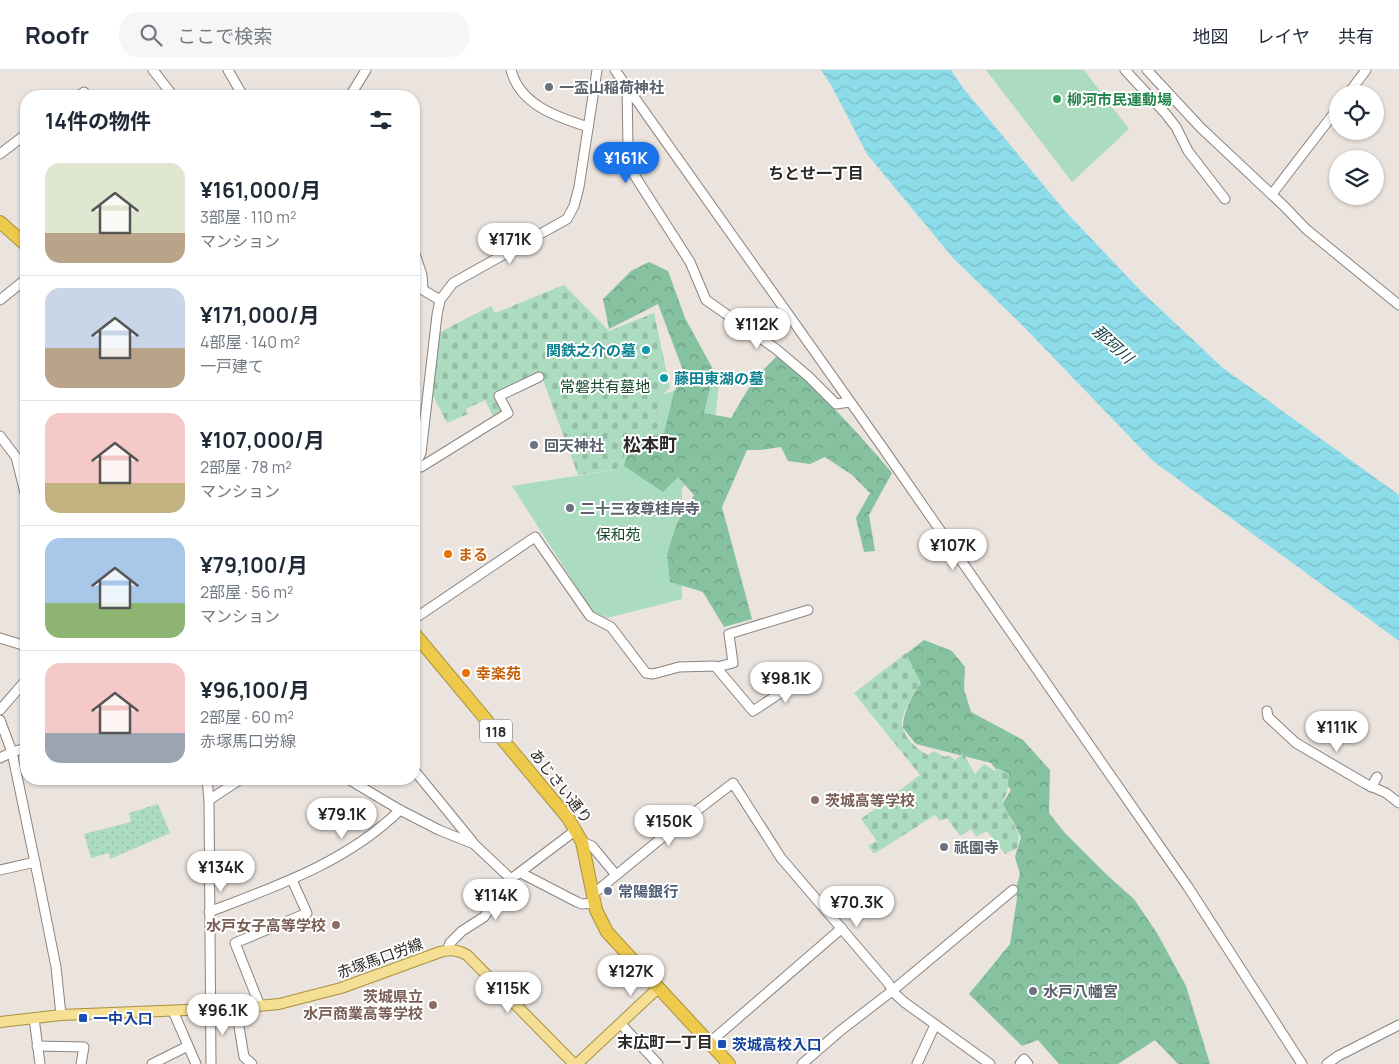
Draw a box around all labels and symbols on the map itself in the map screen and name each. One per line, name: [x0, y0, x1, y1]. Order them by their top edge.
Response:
place label: 一盃山稲荷神社: [559, 77, 664, 98]
marker: 一盃山稲荷神社: [543, 81, 555, 93]
place label: 柳河市民運動場: [1067, 89, 1172, 110]
marker: 柳河市民運動場: [1051, 93, 1063, 105]
pin: ¥161K: [591, 142, 661, 184]
district label: ちとせ一丁目: [768, 162, 864, 184]
pin: ¥171K: [475, 222, 545, 265]
pin: ¥112K: [722, 308, 792, 350]
water label: 那珂川: [1088, 320, 1140, 370]
place label: 関鉄之介の墓: [546, 340, 636, 361]
marker: 関鉄之介の墓: [640, 344, 652, 356]
place label: 藤田東湖の墓: [674, 368, 764, 389]
marker: 藤田東湖の墓: [658, 372, 670, 384]
park label: 常磐共有墓地: [560, 376, 650, 397]
district label: 松本町: [623, 432, 677, 456]
place label: 回天神社: [544, 435, 604, 456]
marker: 回天神社: [528, 439, 540, 451]
place label: 二十三夜尊桂岸寺: [580, 498, 700, 519]
marker: 二十三夜尊桂岸寺: [564, 502, 576, 514]
park label: 保和苑: [595, 524, 641, 545]
pin: ¥107K: [918, 528, 988, 571]
place label: まる: [458, 544, 488, 565]
marker: まる: [442, 548, 454, 560]
pin: ¥98.1K: [745, 662, 827, 704]
place label: 幸楽苑: [476, 663, 521, 684]
marker: 幸楽苑: [460, 667, 472, 679]
pin: ¥111K: [1302, 710, 1372, 753]
road number: 118: [480, 719, 512, 742]
street label: あじさい通り: [525, 744, 597, 828]
place label: 茨城高等学校: [825, 790, 915, 811]
marker: 茨城高等学校: [809, 794, 821, 806]
pin: ¥79.1K: [301, 798, 383, 840]
pin: ¥150K: [634, 804, 704, 847]
place label: 祇園寺: [954, 837, 999, 858]
marker: 祇園寺: [938, 841, 950, 853]
pin: ¥134K: [186, 850, 256, 893]
pin: ¥114K: [461, 878, 531, 921]
place label: 常陽銀行: [618, 881, 678, 902]
marker: 常陽銀行: [602, 885, 614, 897]
pin: ¥70.3K: [816, 886, 898, 928]
place label: 水戸女子高等学校: [206, 915, 326, 936]
marker: 水戸女子高等学校: [330, 919, 342, 931]
street label: 赤塚馬口労線: [334, 933, 426, 983]
pin: ¥127K: [596, 954, 666, 997]
pin: ¥115K: [473, 972, 543, 1014]
place label: 水戸八幡宮: [1043, 981, 1118, 1002]
marker: 水戸八幡宮: [1027, 985, 1039, 997]
place label: 茨城県立 水戸商業高等学校: [303, 986, 423, 1024]
pin: ¥96.1K: [182, 994, 264, 1036]
marker: 茨城県立 水戸商業高等学校: [427, 999, 439, 1011]
place label: 一中入口: [93, 1008, 153, 1029]
marker: 一中入口: [77, 1012, 89, 1024]
district label: 末広町一丁目: [617, 1031, 713, 1053]
place label: 茨城高校入口: [732, 1034, 822, 1055]
marker: 茨城高校入口: [716, 1038, 728, 1050]

